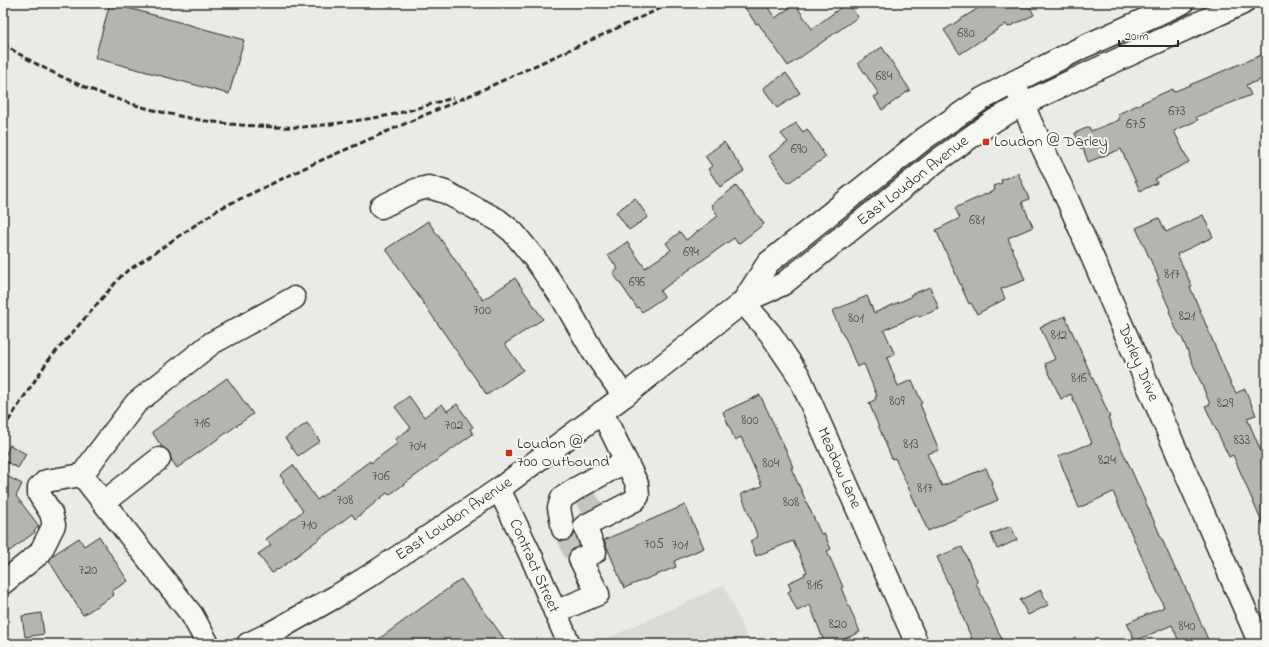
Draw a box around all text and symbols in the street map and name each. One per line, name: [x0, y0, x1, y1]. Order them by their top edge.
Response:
scale bar: [1119, 22, 1178, 48]
house number: 680: [957, 23, 975, 44]
text: 20 m: [1125, 28, 1148, 46]
house number: 684: [875, 66, 893, 87]
house number: 673: [1168, 101, 1186, 122]
house number: 675: [1126, 114, 1146, 135]
street label: East Loudon Avenue: [852, 129, 975, 232]
place label: Loudon @ Darley: [994, 130, 1108, 154]
marker: Loudon @ Darley: [981, 137, 991, 147]
house number: 690: [791, 139, 807, 160]
house number: 681: [969, 210, 985, 231]
house number: 694: [683, 242, 699, 263]
house number: 817: [1164, 264, 1180, 285]
house number: 696: [629, 272, 645, 293]
house number: 700: [473, 300, 491, 321]
house number: 821: [1179, 306, 1196, 327]
house number: 801: [848, 308, 864, 329]
street label: Darley Drive: [1111, 320, 1165, 406]
house number: 812: [1051, 325, 1067, 346]
house number: 816: [1071, 368, 1087, 389]
house number: 809: [889, 391, 906, 412]
house number: 829: [1217, 393, 1234, 414]
house number: 800: [741, 410, 759, 431]
house number: 716: [194, 413, 210, 434]
house number: 702: [445, 415, 463, 436]
street label: Meadow Lane: [810, 423, 868, 513]
house number: 833: [1234, 430, 1251, 451]
place label: Loudon @ 700 Outbound: [517, 432, 609, 474]
house number: 813: [903, 434, 919, 455]
house number: 704: [408, 436, 426, 457]
marker: Loudon @ 700 Outbound: [504, 448, 514, 458]
house number: 824: [1098, 450, 1116, 471]
house number: 804: [762, 453, 780, 474]
house number: 706: [372, 466, 390, 487]
street label: East Loudon Avenue: [391, 470, 518, 567]
house number: 817: [917, 478, 933, 499]
house number: 708: [336, 490, 354, 511]
house number: 808: [783, 492, 799, 513]
house number: 710: [301, 515, 317, 536]
street label: Contract Street: [503, 515, 566, 617]
house number: 705: [644, 534, 664, 555]
house number: 701: [672, 535, 689, 556]
house number: 720: [79, 560, 97, 581]
house number: 816: [807, 575, 823, 596]
house number: 820: [829, 614, 847, 635]
house number: 840: [1178, 616, 1196, 637]

